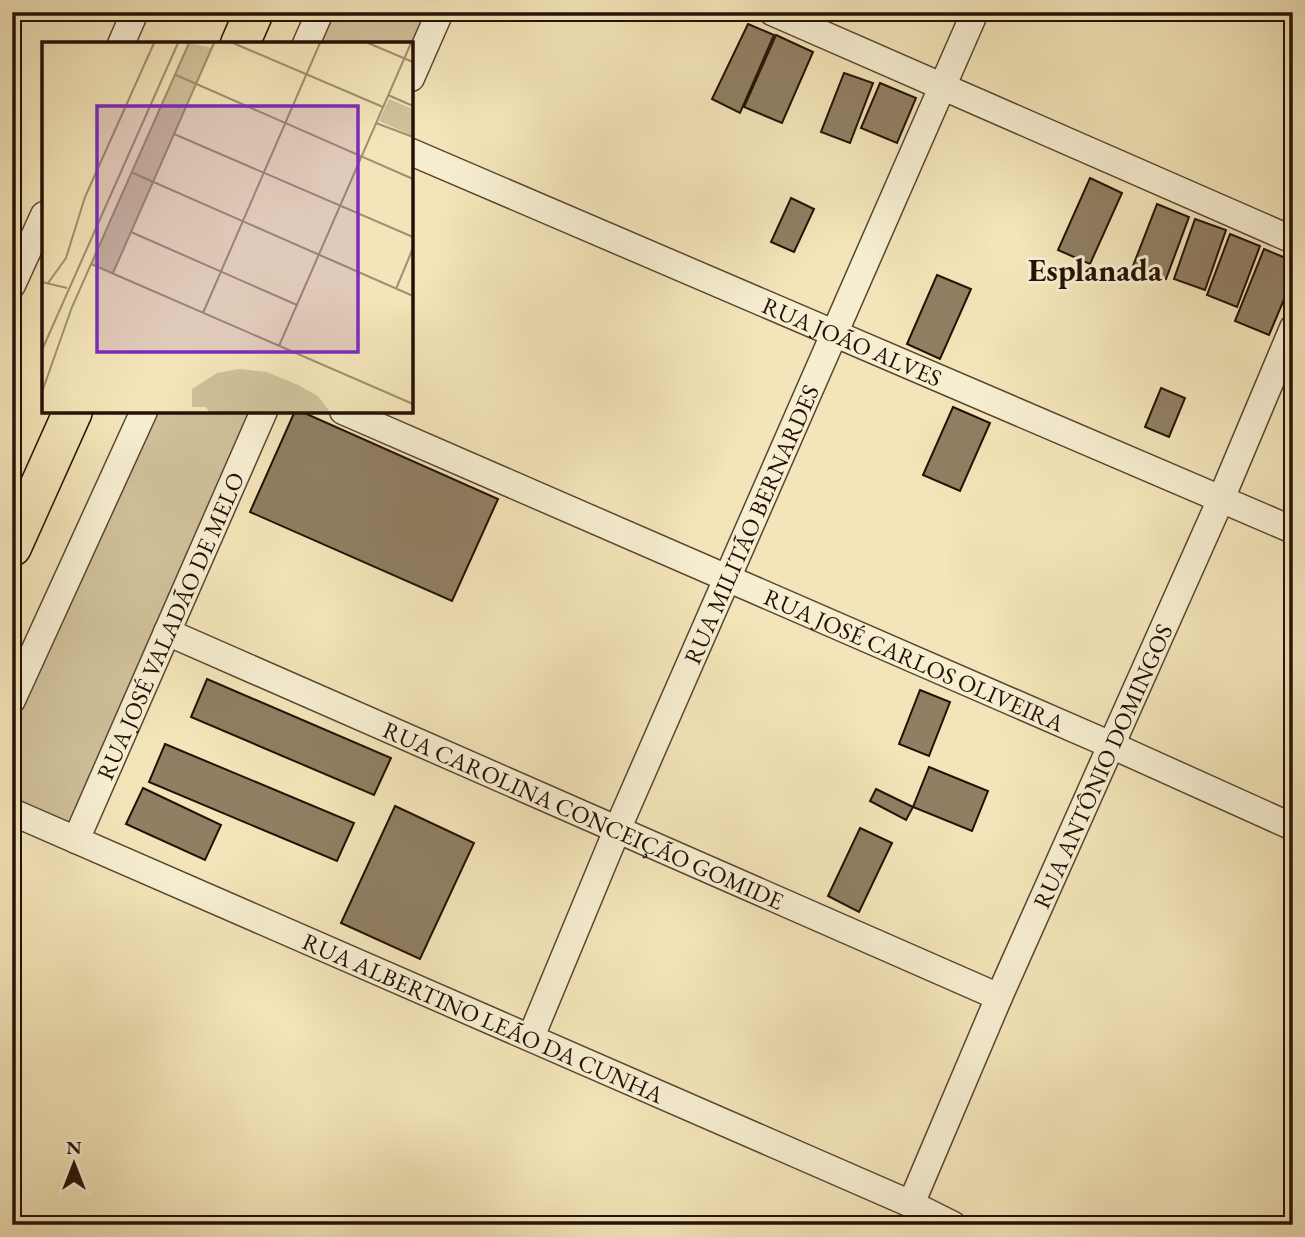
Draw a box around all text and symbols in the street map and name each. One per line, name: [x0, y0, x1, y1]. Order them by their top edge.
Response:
inset map: [42, 42, 413, 413]
district label: Esplanada: [1028, 249, 1163, 291]
street label: RUA JOÃO ALVES: [758, 289, 947, 393]
street label: RUA MILITÃO BERNARDES: [676, 380, 826, 669]
street label: RUA JOSÉ VALADÃO DE MELO: [89, 467, 251, 784]
street label: RUA JOSÉ CARLOS OLIVEIRA: [759, 581, 1070, 739]
street label: RUA ANTÔNIO DOMINGOS: [1025, 619, 1179, 913]
street label: RUA CAROLINA CONCEIÇÃO GOMIDE: [379, 713, 789, 916]
street label: RUA ALBERTINO LEÃO DA CUNHA: [298, 925, 669, 1110]
north arrow: [38, 1128, 108, 1198]
text: N: [66, 1135, 82, 1160]

